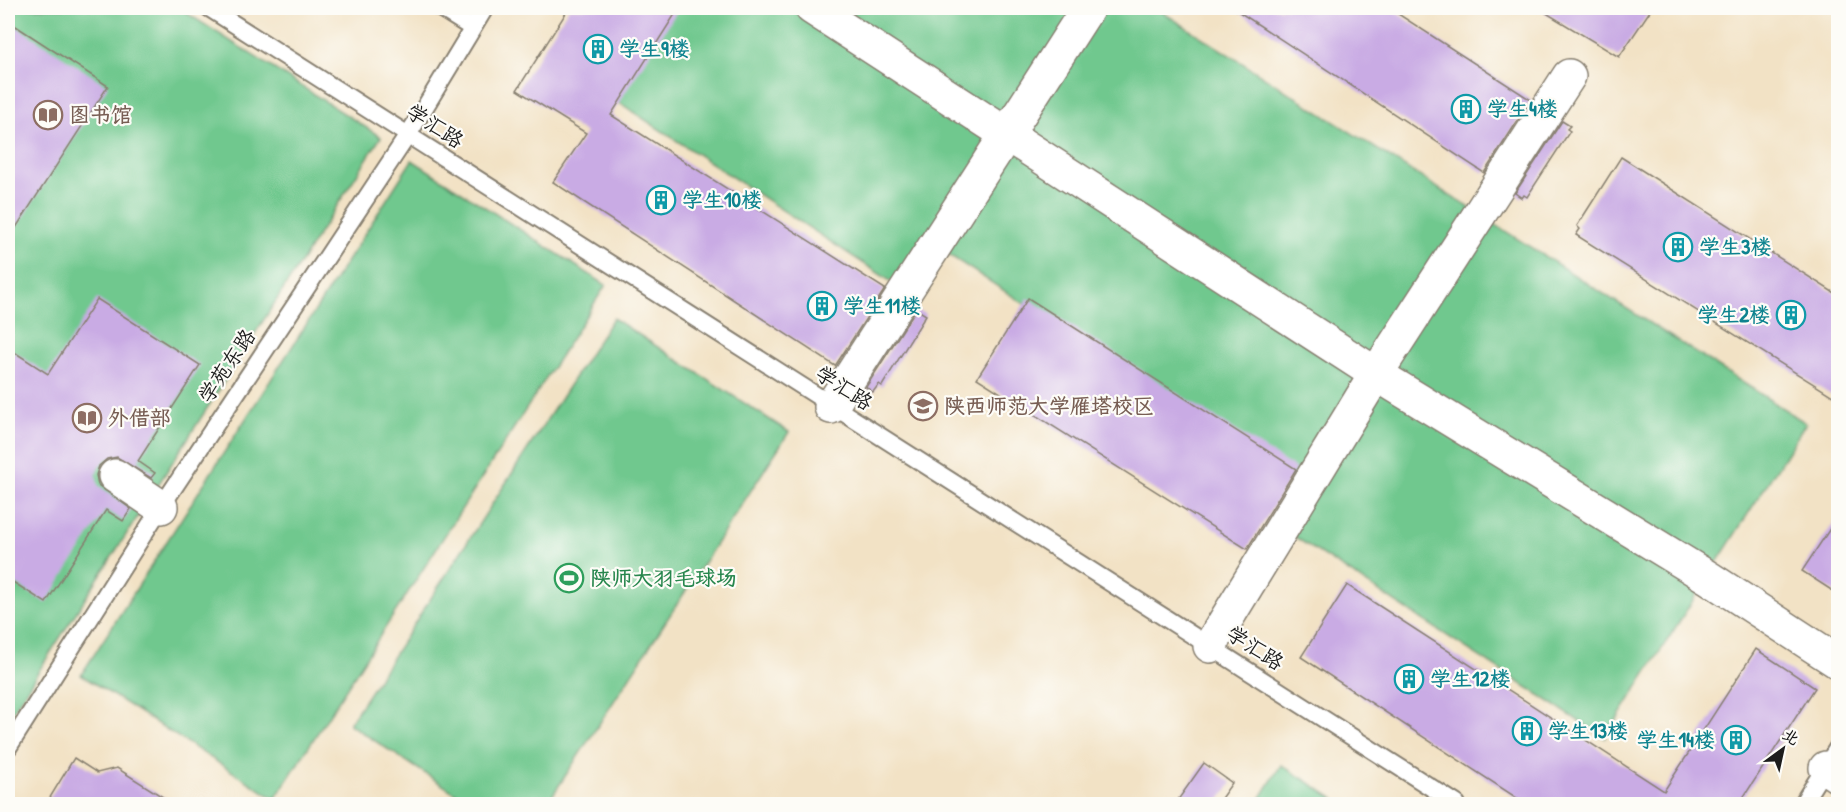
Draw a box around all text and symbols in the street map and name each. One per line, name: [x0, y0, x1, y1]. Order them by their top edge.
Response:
building icon: 学生9楼: [582, 33, 614, 65]
place label: 学生9楼: [619, 34, 690, 63]
building icon: 学生4楼: [1450, 93, 1482, 125]
place label: 学生4楼: [1487, 94, 1558, 123]
street label: 学汇路: [401, 96, 470, 155]
library icon: 图书馆: [32, 99, 64, 131]
place label: 图书馆: [69, 100, 132, 129]
building icon: 学生10楼: [645, 184, 677, 216]
place label: 学生10楼: [682, 185, 762, 214]
building icon: 学生3楼: [1662, 231, 1694, 263]
place label: 学生3楼: [1699, 232, 1771, 261]
building icon: 学生11楼: [806, 290, 838, 322]
place label: 学生11楼: [843, 291, 921, 320]
building icon: 学生2楼: [1775, 299, 1807, 331]
place label: 学生2楼: [1697, 300, 1770, 329]
street label: 学苑东路: [191, 323, 262, 409]
street label: 学汇路: [810, 358, 879, 417]
school or university icon: 陕西师范大学雁塔校区: [907, 390, 939, 422]
place label: 陕西师范大学雁塔校区: [944, 391, 1154, 420]
library icon: 外借部: [71, 402, 103, 434]
place label: 外借部: [108, 403, 171, 432]
sports icon: 陕师大羽毛球场: [553, 562, 585, 594]
place label: 陕师大羽毛球场: [590, 563, 737, 592]
street label: 学汇路: [1221, 618, 1290, 677]
building icon: 学生12楼: [1393, 663, 1425, 695]
place label: 学生12楼: [1430, 664, 1510, 693]
building icon: 学生13楼: [1511, 715, 1543, 747]
place label: 学生13楼: [1548, 716, 1628, 745]
north arrow: [1753, 719, 1813, 779]
text: 北: [1778, 723, 1804, 750]
building icon: 学生14楼: [1720, 724, 1752, 756]
place label: 学生14楼: [1637, 725, 1715, 754]

